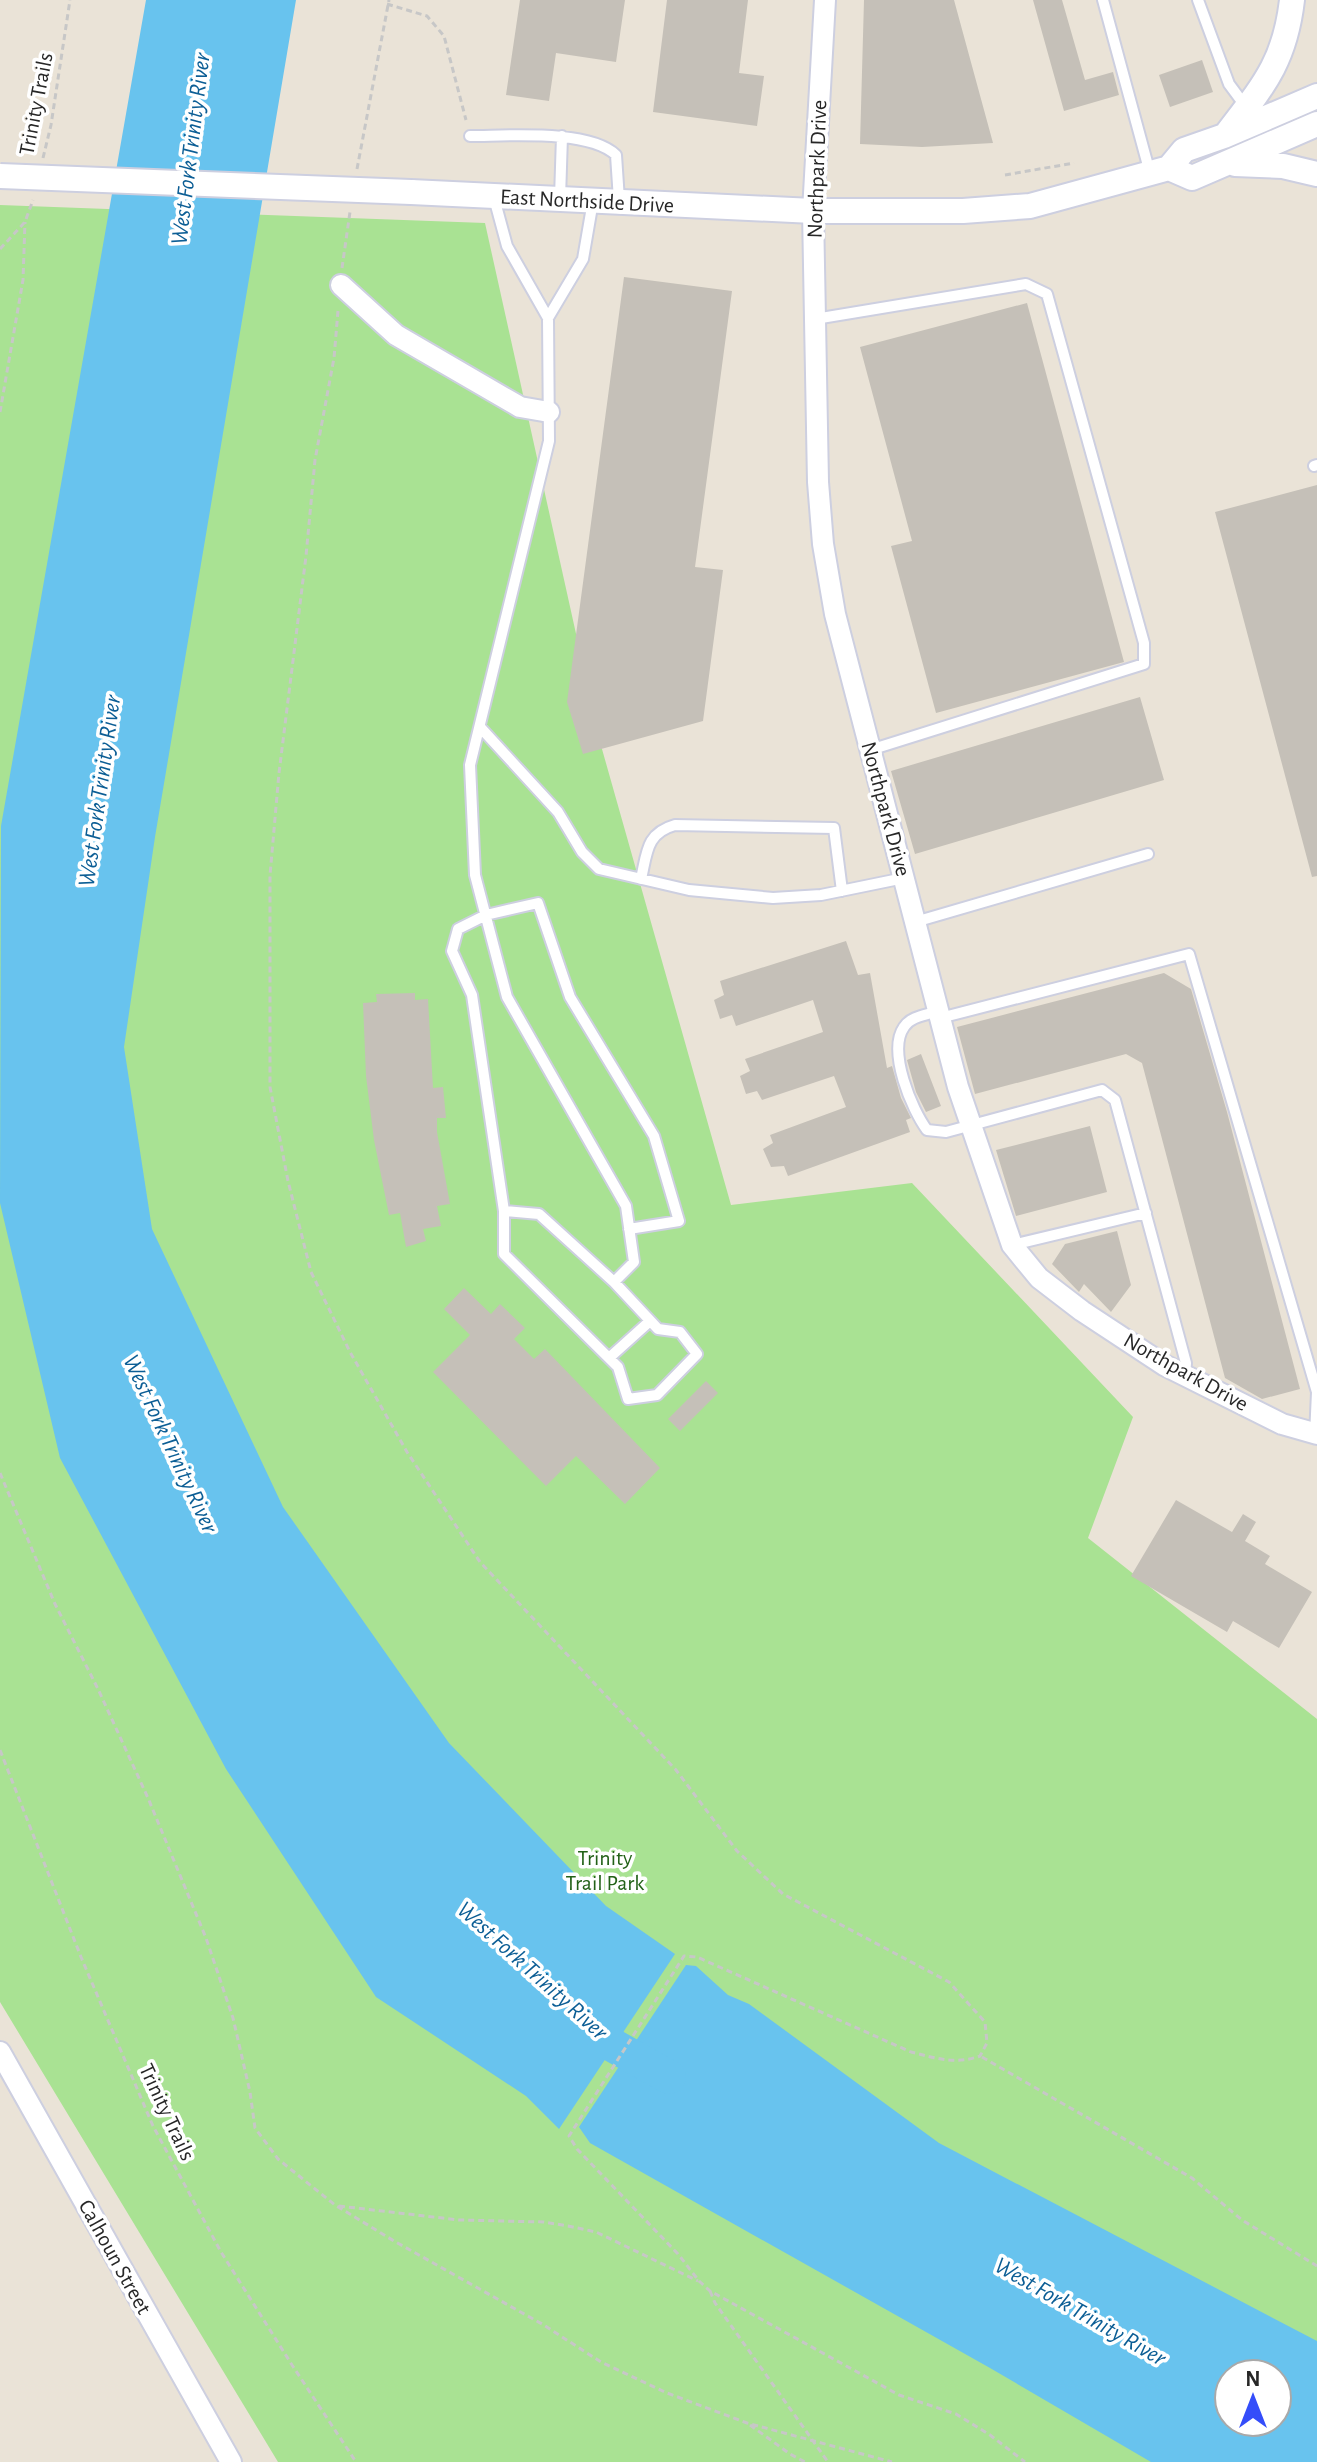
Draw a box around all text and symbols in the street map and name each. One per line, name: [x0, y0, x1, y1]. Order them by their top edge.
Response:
water label: West Fork Trinity River: [167, 50, 215, 246]
street label: Trinity Trails: [15, 51, 57, 157]
street label: Northpark Drive: [804, 99, 830, 239]
street label: East Northside Drive: [499, 185, 675, 217]
water label: West Fork Trinity River: [75, 692, 126, 888]
street label: Northpark Drive: [857, 739, 915, 879]
street label: Northpark Drive: [1120, 1329, 1252, 1415]
water label: West Fork Trinity River: [118, 1351, 222, 1538]
park label: Trinity Trail Park: [566, 1847, 644, 1894]
water label: West Fork Trinity River: [452, 1897, 613, 2045]
street label: Trinity Trails: [135, 2060, 199, 2164]
street label: Calhoun Street: [75, 2196, 155, 2318]
water label: West Fork Trinity River: [990, 2253, 1171, 2371]
north arrow: [1213, 2358, 1293, 2438]
text: N: [1245, 2368, 1261, 2390]

